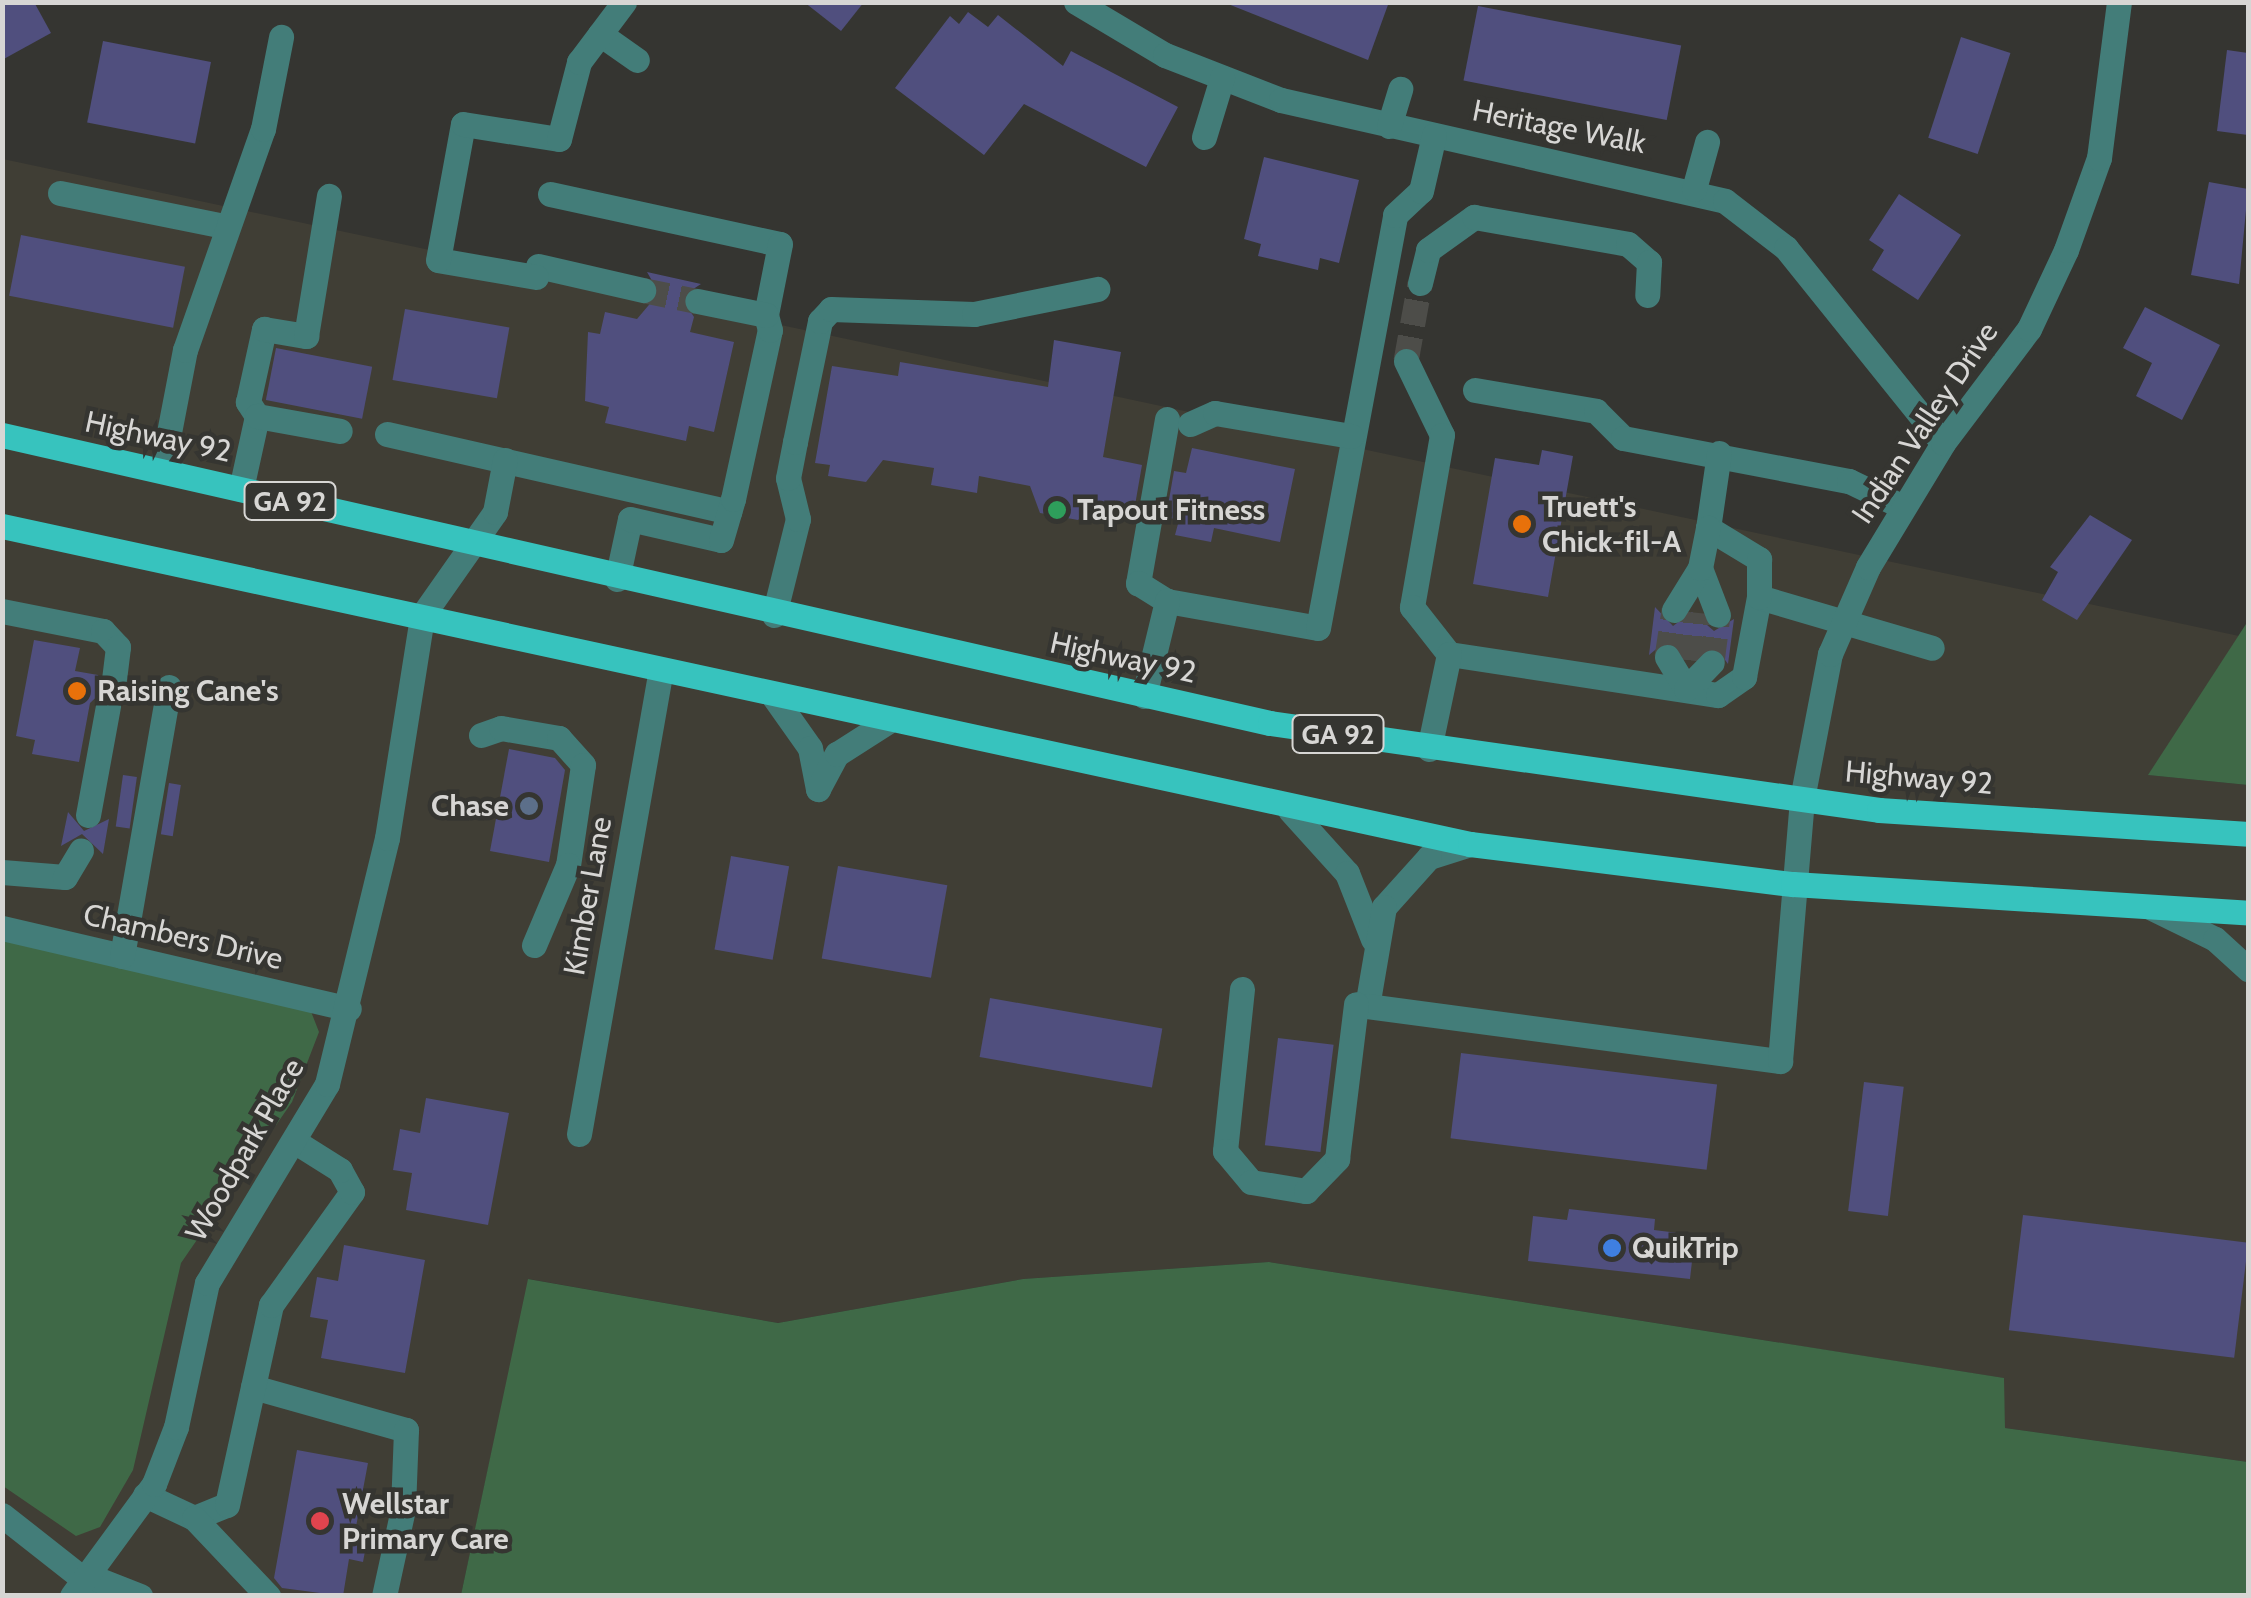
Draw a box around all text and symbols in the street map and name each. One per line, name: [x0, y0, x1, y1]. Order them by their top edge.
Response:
street label: Heritage Walk: [1469, 93, 1649, 161]
street label: Indian Valley Drive: [1844, 316, 2006, 530]
street label: Highway 92: [82, 404, 234, 470]
road number: GA 92: [242, 478, 338, 524]
place label: Truett's Chick-fil-A: [1542, 489, 1681, 560]
place label: Tapout Fitness: [1077, 492, 1265, 528]
marker: Tapout Fitness: [1046, 499, 1068, 521]
marker: Truett's Chick-fil-A: [1511, 513, 1533, 535]
street label: Highway 92: [1047, 625, 1199, 691]
place label: Raising Cane's: [97, 673, 279, 709]
marker: Raising Cane's: [66, 680, 88, 702]
road number: GA 92: [1290, 711, 1386, 757]
street label: Highway 92: [1844, 754, 1994, 802]
place label: Chase: [431, 788, 509, 824]
marker: Chase: [518, 795, 540, 817]
street label: Kimber Lane: [556, 814, 620, 978]
street label: Chambers Drive: [80, 897, 286, 977]
street label: Woodpark Place: [178, 1052, 312, 1248]
place label: QuikTrip: [1632, 1230, 1739, 1266]
marker: QuikTrip: [1601, 1237, 1623, 1259]
place label: Wellstar Primary Care: [342, 1486, 509, 1556]
marker: Wellstar Primary Care: [307, 1508, 333, 1534]

